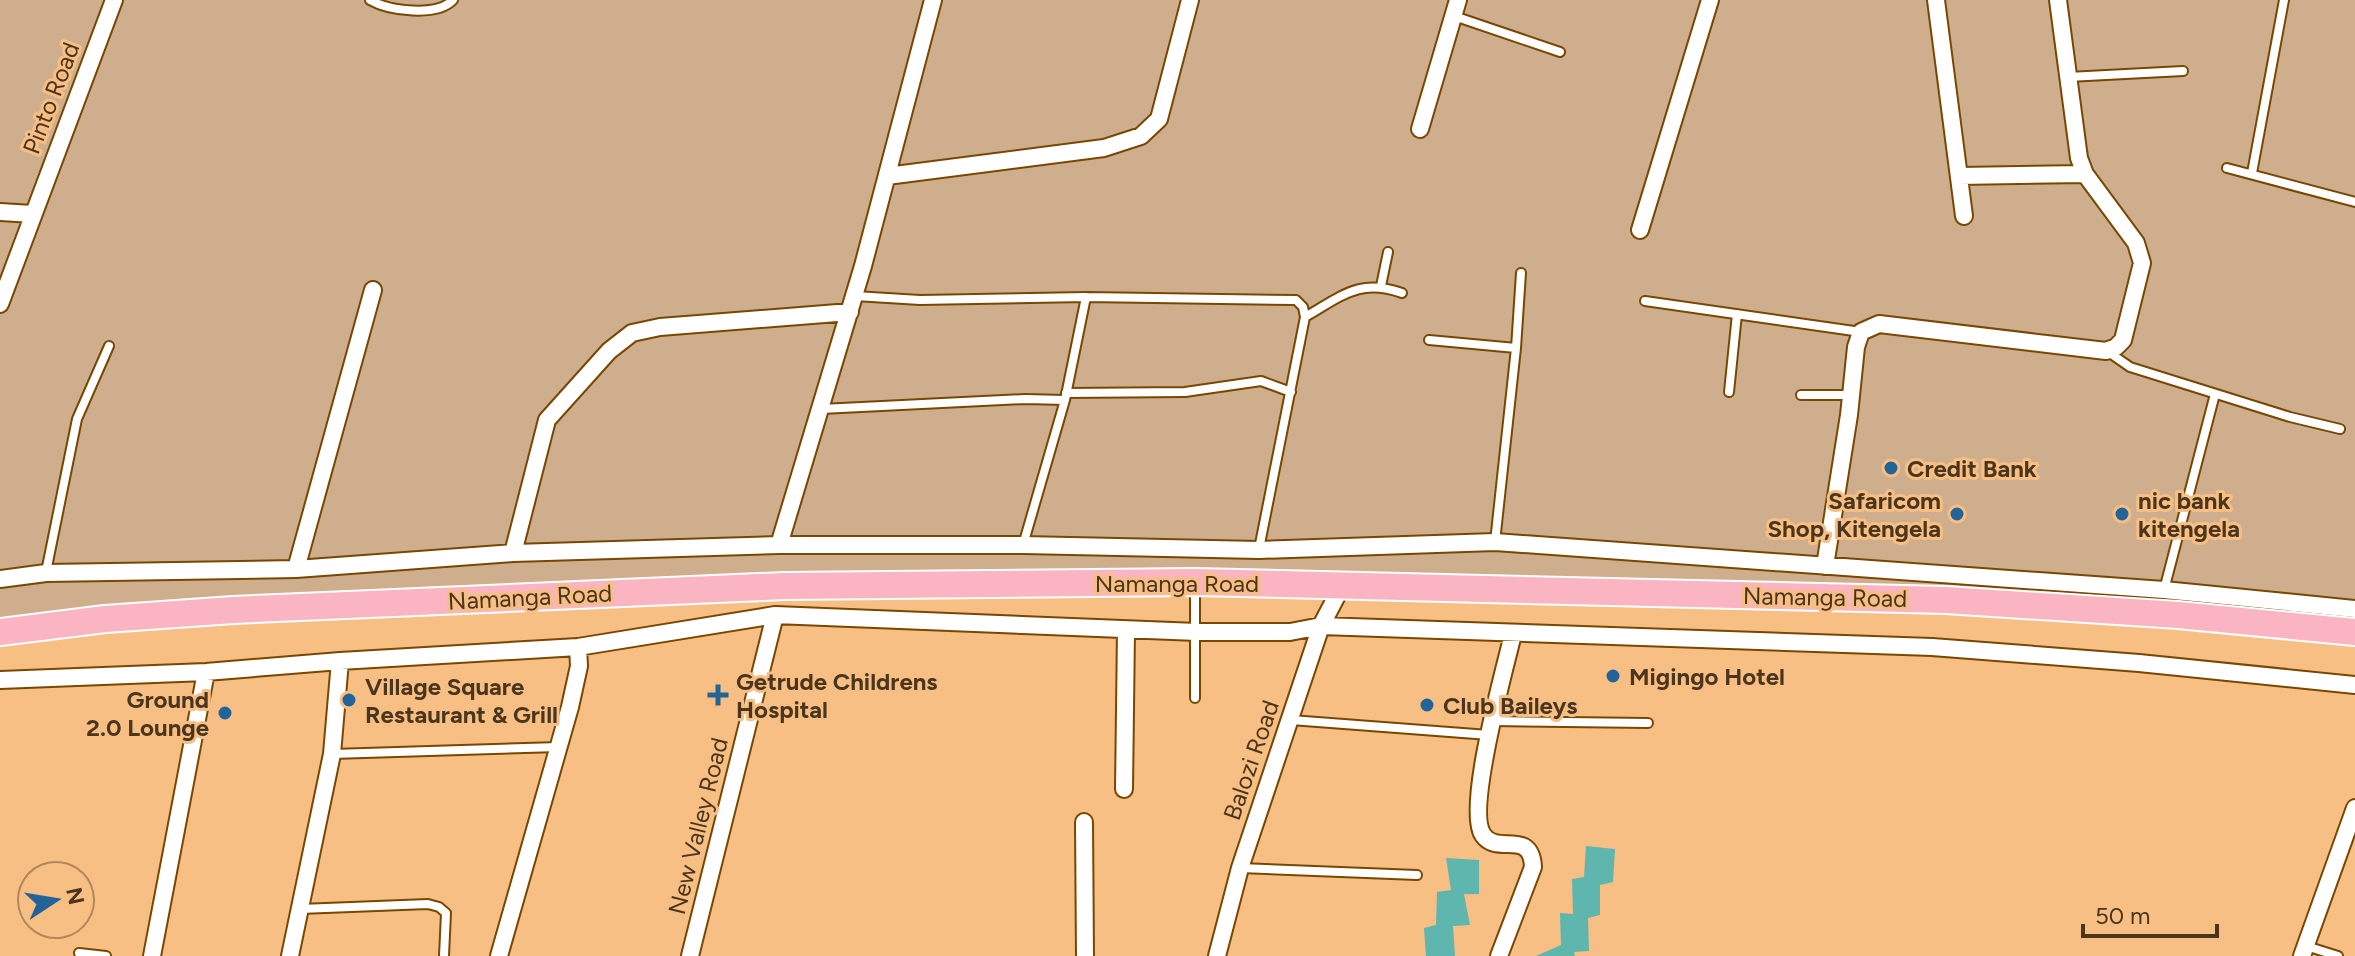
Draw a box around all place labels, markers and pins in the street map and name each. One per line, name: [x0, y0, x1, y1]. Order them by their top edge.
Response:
place label: Credit Bank: [1907, 454, 2037, 483]
marker: Credit Bank: [1882, 459, 1900, 477]
place label: Safaricom Shop, Kitengela: [1767, 486, 1941, 543]
place label: nic bank kitengela: [2138, 486, 2240, 543]
marker: Safaricom Shop, Kitengela: [1948, 505, 1966, 523]
marker: nic bank kitengela: [2113, 505, 2131, 523]
place label: Migingo Hotel: [1629, 662, 1785, 691]
place label: Getrude Childrens Hospital: [736, 667, 938, 724]
marker: Migingo Hotel: [1604, 667, 1622, 685]
place label: Village Square Restaurant & Grill: [365, 672, 558, 729]
marker: Getrude Childrens Hospital: [707, 684, 729, 706]
place label: Ground 2.0 Lounge: [86, 685, 209, 742]
marker: Village Square Restaurant & Grill: [340, 691, 358, 709]
place label: Club Baileys: [1443, 691, 1577, 720]
marker: Club Baileys: [1418, 696, 1436, 714]
marker: Ground 2.0 Lounge: [216, 704, 234, 722]

